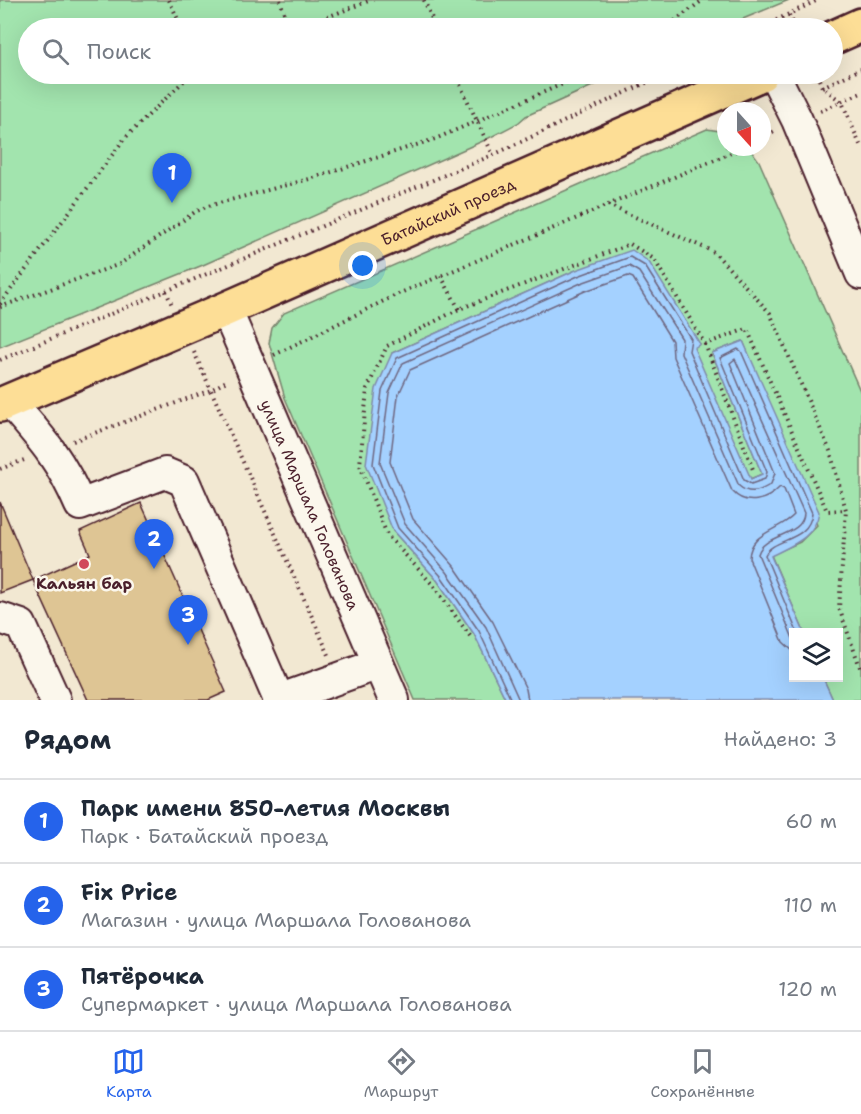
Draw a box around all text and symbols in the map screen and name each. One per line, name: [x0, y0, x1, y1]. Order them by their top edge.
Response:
search box: [18, 18, 843, 84]
icon: search: [39, 35, 72, 68]
text: Поиск: [87, 37, 151, 66]
north arrow: [717, 102, 771, 156]
pin: 1: [152, 154, 192, 203]
street label: Батайский проезд: [378, 173, 518, 250]
your location: [348, 251, 377, 280]
street label: улица Маршала Голованова: [256, 396, 365, 613]
pin: 2: [134, 520, 174, 569]
marker: Кальян бар: [77, 557, 91, 571]
place label: Кальян бар: [36, 573, 132, 594]
pin: 3: [168, 596, 207, 645]
map controls: [789, 628, 843, 682]
button: layers: [789, 628, 843, 682]
text: Рядом: [24, 722, 111, 757]
text: Найдено: 3: [724, 726, 837, 752]
text: Парк имени 850-летия Москвы: [81, 794, 450, 823]
text: 1: [39, 808, 48, 834]
text: 60 m: [785, 808, 837, 834]
text: Парк · Батайский проезд: [81, 823, 328, 849]
text: Fix Price: [81, 878, 177, 907]
text: 2: [37, 892, 51, 918]
text: 110 m: [783, 892, 837, 918]
text: Магазин · улица Маршала Голованова: [81, 907, 471, 933]
text: Пятёрочка: [81, 962, 204, 991]
text: 3: [37, 976, 51, 1002]
text: 120 m: [778, 976, 837, 1002]
text: Супермаркет · улица Маршала Голованова: [81, 991, 512, 1017]
tab: Карта: [106, 1045, 152, 1102]
tab: Маршрут: [364, 1045, 438, 1102]
tab: Сохранённые: [650, 1045, 755, 1102]

